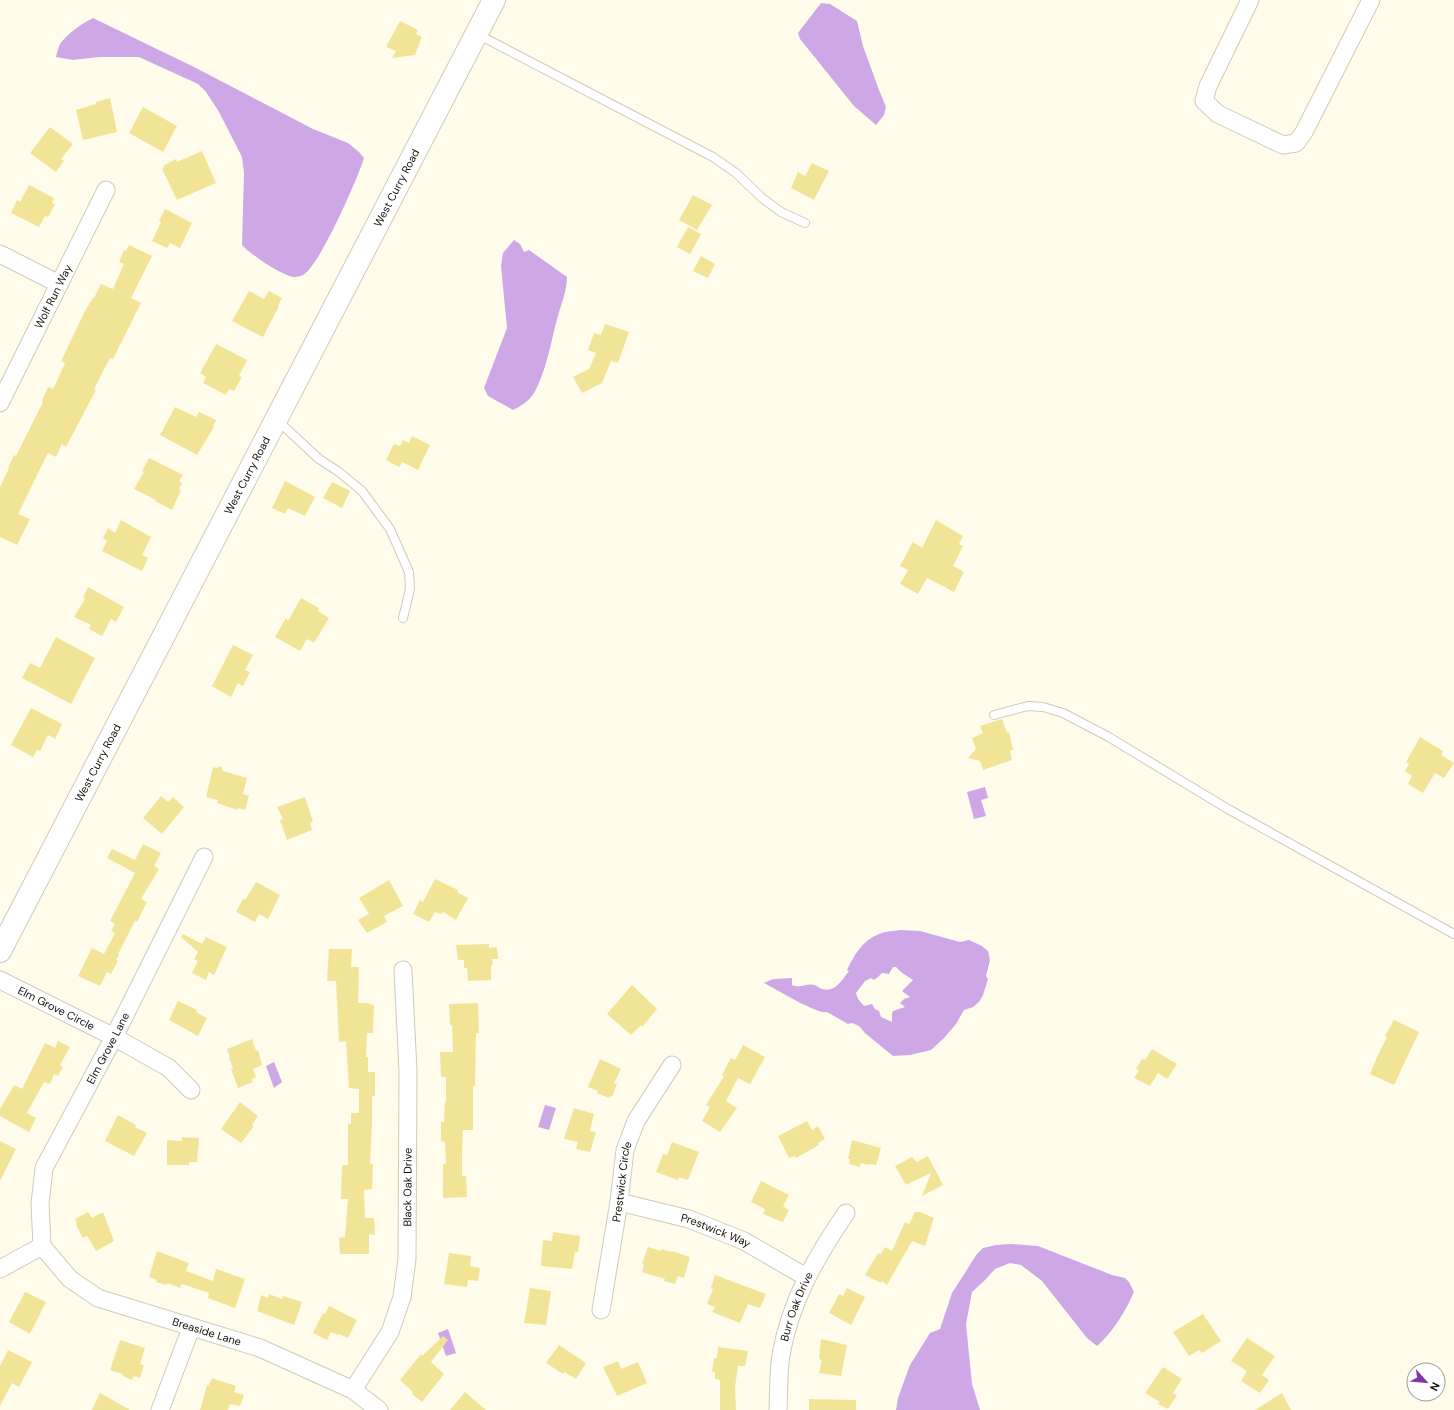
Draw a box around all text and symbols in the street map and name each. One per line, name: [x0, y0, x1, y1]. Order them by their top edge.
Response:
street label: West Curry Road: [370, 146, 422, 229]
street label: Wolf Run Way: [31, 262, 75, 331]
street label: West Curry Road: [221, 434, 273, 517]
street label: West Curry Road: [72, 721, 124, 804]
street label: Elm Grove Circle: [16, 983, 97, 1033]
street label: Elm Grove Lane: [83, 1010, 132, 1086]
street label: Prestwick Circle: [609, 1139, 635, 1223]
street label: Black Oak Drive: [400, 1148, 415, 1227]
street label: Prestwick Way: [680, 1210, 753, 1250]
street label: Burr Oak Drive: [777, 1270, 816, 1343]
street label: Breaside Lane: [171, 1314, 243, 1349]
north arrow: [1406, 1362, 1446, 1402]
text: N: [1427, 1380, 1443, 1393]

